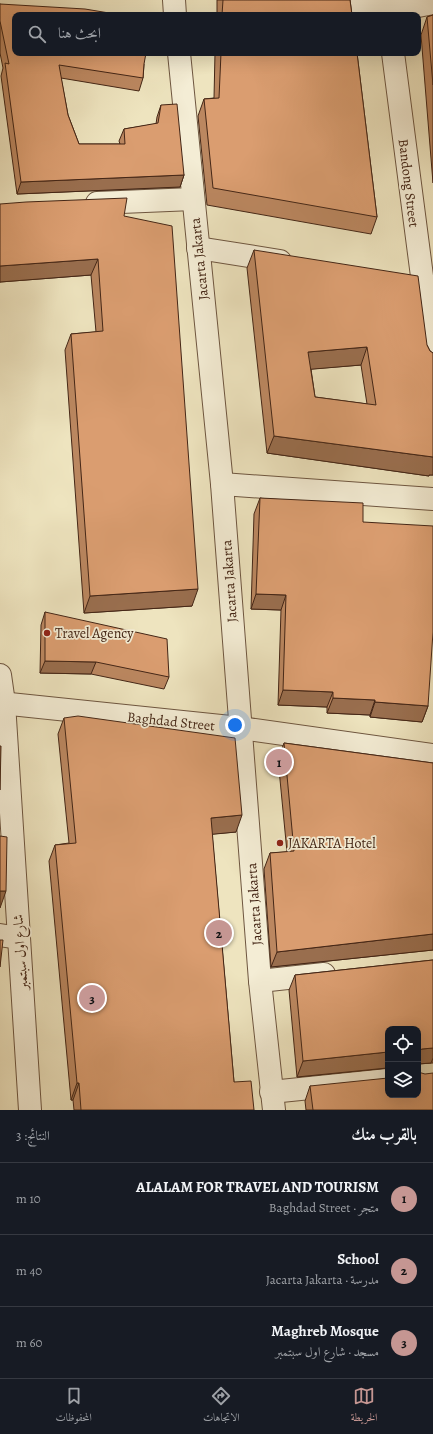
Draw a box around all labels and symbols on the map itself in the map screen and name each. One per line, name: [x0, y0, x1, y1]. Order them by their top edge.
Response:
street label: Bandong Street: [394, 138, 423, 229]
street label: Jacarta Jakarta: [186, 216, 213, 301]
street label: Jacarta Jakarta: [217, 539, 242, 623]
place label: Travel Agency: [55, 624, 134, 643]
marker: Travel Agency: [42, 628, 52, 638]
street label: Baghdad Street: [126, 707, 216, 736]
your location: [225, 715, 245, 735]
pin: 1: [266, 747, 292, 777]
place label: JAKARTA Hotel: [288, 834, 376, 853]
marker: JAKARTA Hotel: [275, 838, 285, 848]
street label: Jacarta Jakarta: [242, 862, 267, 946]
street label: شارع اول سبتمبر: [8, 913, 35, 992]
pin: 2: [206, 918, 232, 948]
pin: 3: [79, 983, 105, 1013]

